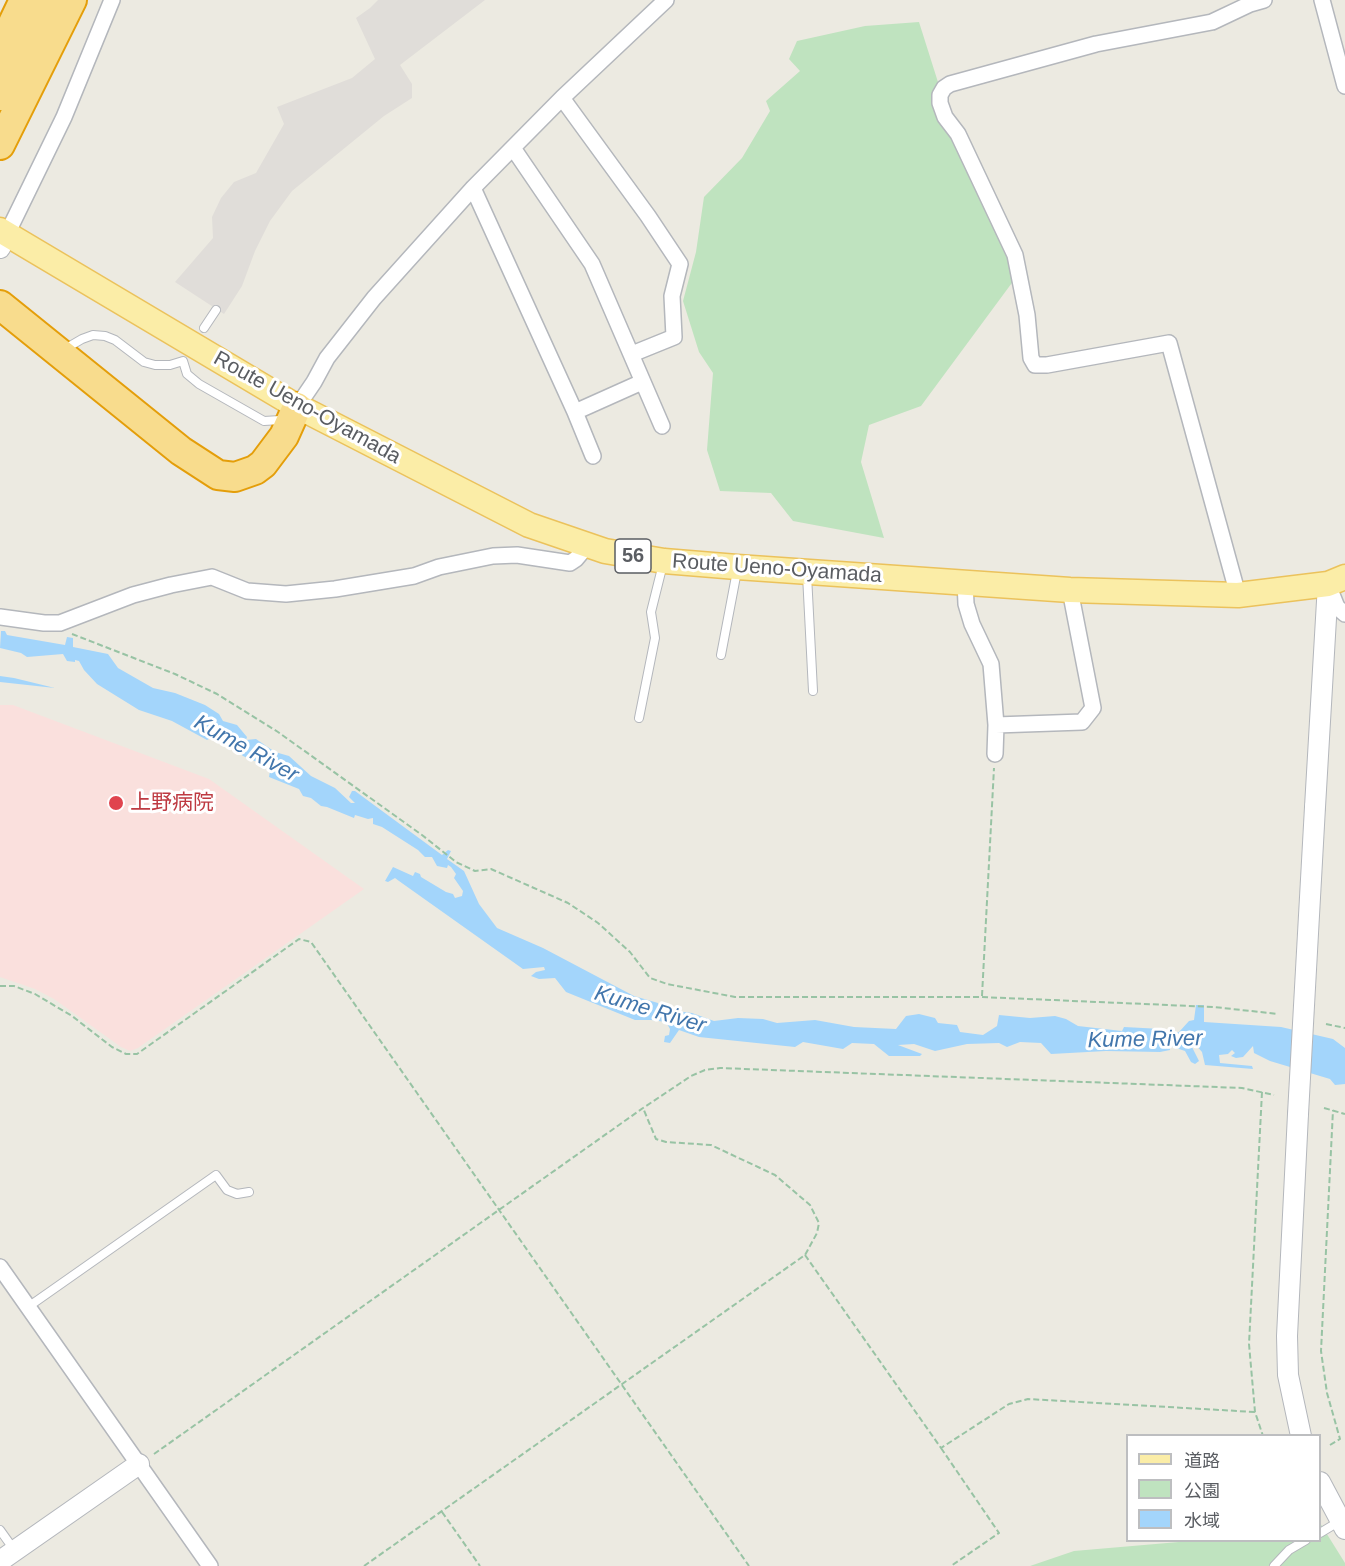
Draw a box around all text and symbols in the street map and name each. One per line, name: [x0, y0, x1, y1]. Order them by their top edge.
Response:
street label: Route Ueno-Oyamada: [209, 346, 405, 470]
road number: 56: [615, 539, 651, 573]
street label: Route Ueno-Oyamada: [671, 549, 883, 589]
water label: Kume River: [189, 710, 303, 788]
place label: 上野病院: [130, 790, 214, 816]
marker: 上野病院: [107, 794, 125, 812]
water label: Kume River: [591, 981, 709, 1039]
water label: Kume River: [1087, 1026, 1203, 1054]
legend: [1126, 1434, 1321, 1542]
text: 道路: [1184, 1451, 1220, 1471]
text: 公園: [1184, 1481, 1220, 1501]
text: 水域: [1184, 1511, 1220, 1531]

